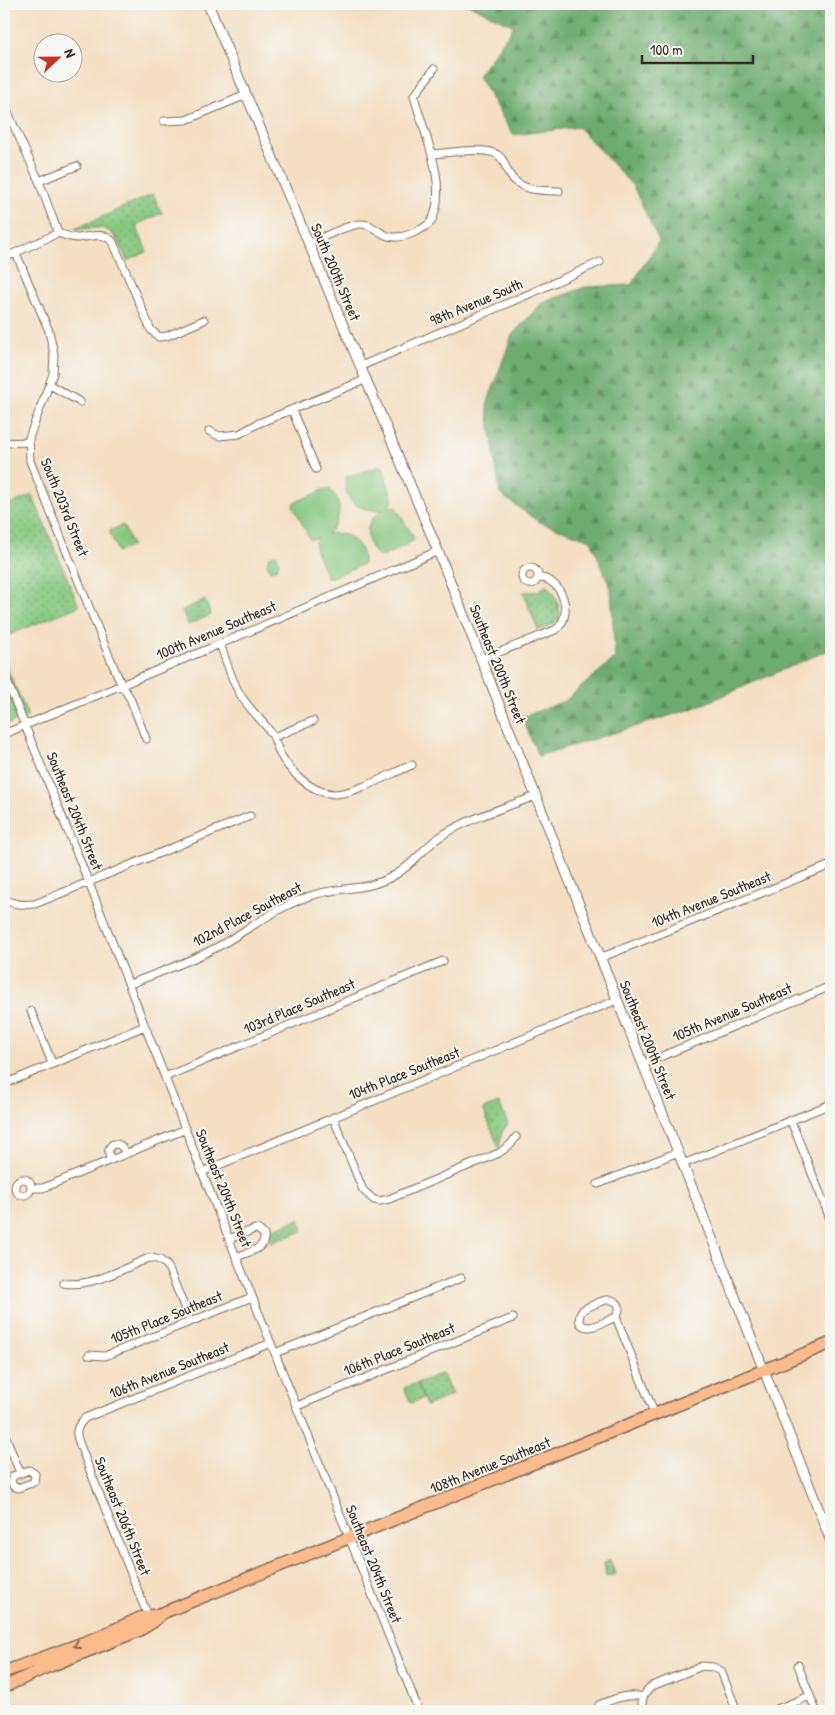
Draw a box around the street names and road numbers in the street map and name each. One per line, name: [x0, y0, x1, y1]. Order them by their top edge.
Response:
street label: South 200th Street: [306, 220, 366, 325]
street label: 98th Avenue South: [426, 273, 526, 331]
street label: South 203rd Street: [36, 455, 95, 560]
street label: 100th Avenue Southeast: [153, 595, 280, 665]
street label: Southeast 200th Street: [464, 601, 532, 728]
street label: Southeast 204th Street: [42, 749, 109, 874]
street label: 104th Avenue Southeast: [648, 865, 775, 933]
street label: 102nd Place Southeast: [189, 876, 306, 952]
street label: 103rd Place Southeast: [240, 973, 359, 1039]
street label: Southeast 200th Street: [614, 977, 682, 1104]
street label: 105th Avenue Southeast: [669, 977, 796, 1047]
street label: 104th Place Southeast: [345, 1041, 464, 1105]
street label: Southeast 204th Street: [191, 1126, 258, 1251]
street label: 105th Place Southeast: [107, 1285, 226, 1349]
street label: 106th Place Southeast: [340, 1317, 459, 1381]
street label: 106th Avenue Southeast: [106, 1336, 233, 1404]
street label: 108th Avenue Southeast: [427, 1431, 554, 1499]
street label: Southeast 206th Street: [90, 1454, 157, 1579]
street label: Southeast 204th Street: [341, 1502, 408, 1627]

